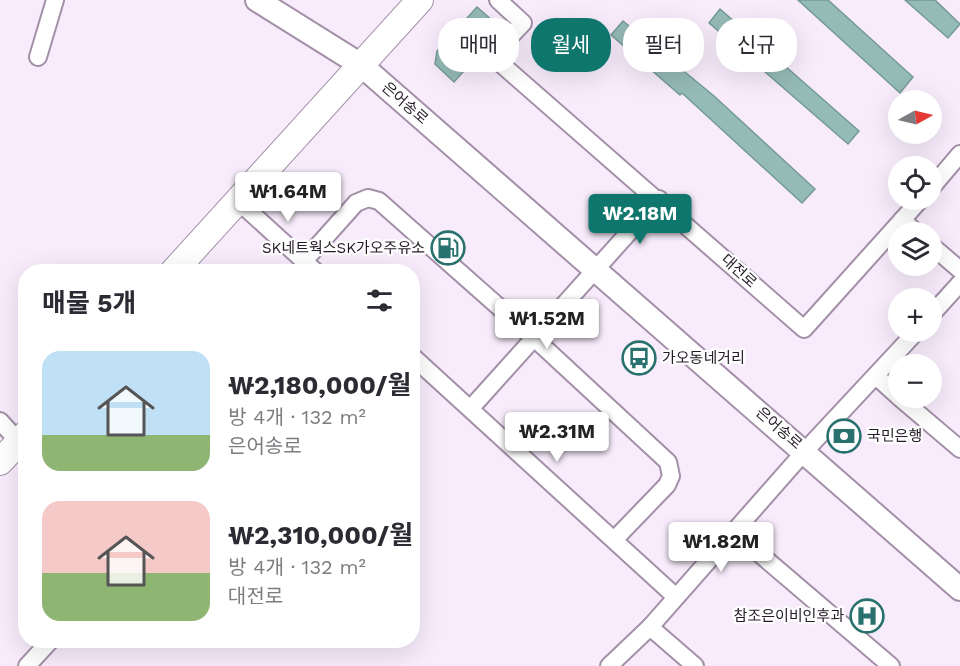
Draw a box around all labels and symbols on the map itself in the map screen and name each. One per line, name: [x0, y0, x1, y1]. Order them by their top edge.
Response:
street label: 은어송로: [378, 78, 432, 128]
north arrow: [888, 90, 942, 144]
pin: ₩1.64M: [239, 172, 337, 223]
pin: ₩2.18M: [591, 194, 689, 245]
fuel station icon: SK네트웍스SK가오주유소: [430, 230, 466, 266]
place label: SK네트웍스SK가오주유소: [262, 239, 425, 257]
street label: 대전로: [718, 250, 760, 292]
pin: ₩1.52M: [498, 299, 596, 350]
bus stop icon: 가오동네거리: [621, 340, 657, 376]
place label: 가오동네거리: [662, 349, 745, 367]
street label: 은어송로: [752, 403, 806, 453]
pin: ₩2.31M: [508, 412, 606, 463]
bank icon: 국민은행: [826, 418, 862, 454]
place label: 국민은행: [867, 427, 922, 445]
pin: ₩1.82M: [672, 522, 770, 573]
hospital icon: 참조은이비인후과: [849, 598, 885, 634]
place label: 참조은이비인후과: [734, 607, 844, 625]

